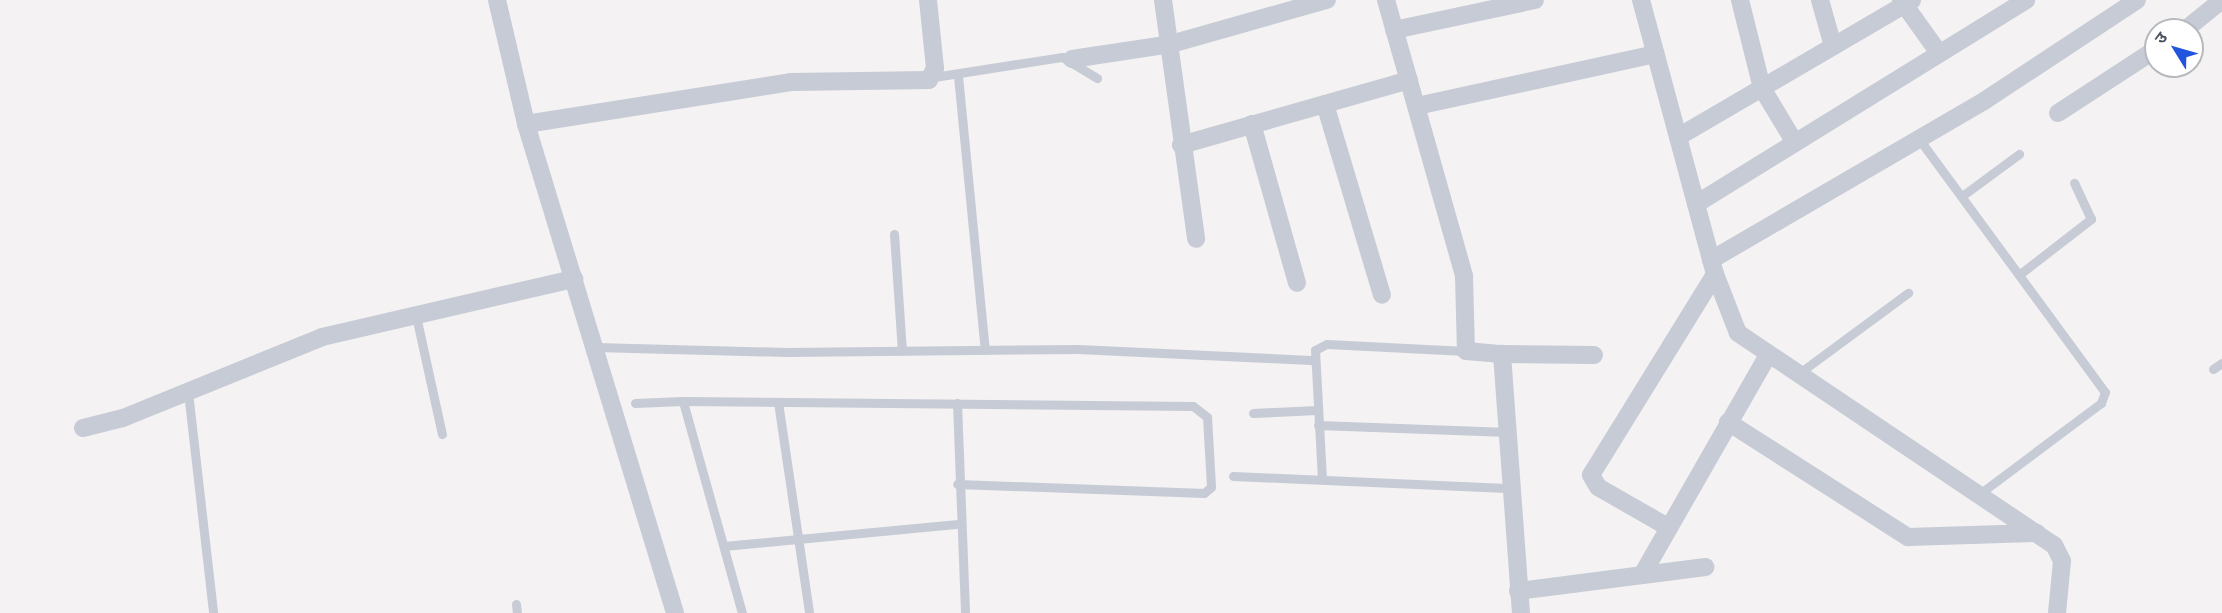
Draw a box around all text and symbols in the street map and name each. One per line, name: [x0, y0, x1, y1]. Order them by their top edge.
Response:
north arrow: [2144, 18, 2204, 78]
text: उ: [2150, 28, 2172, 48]

